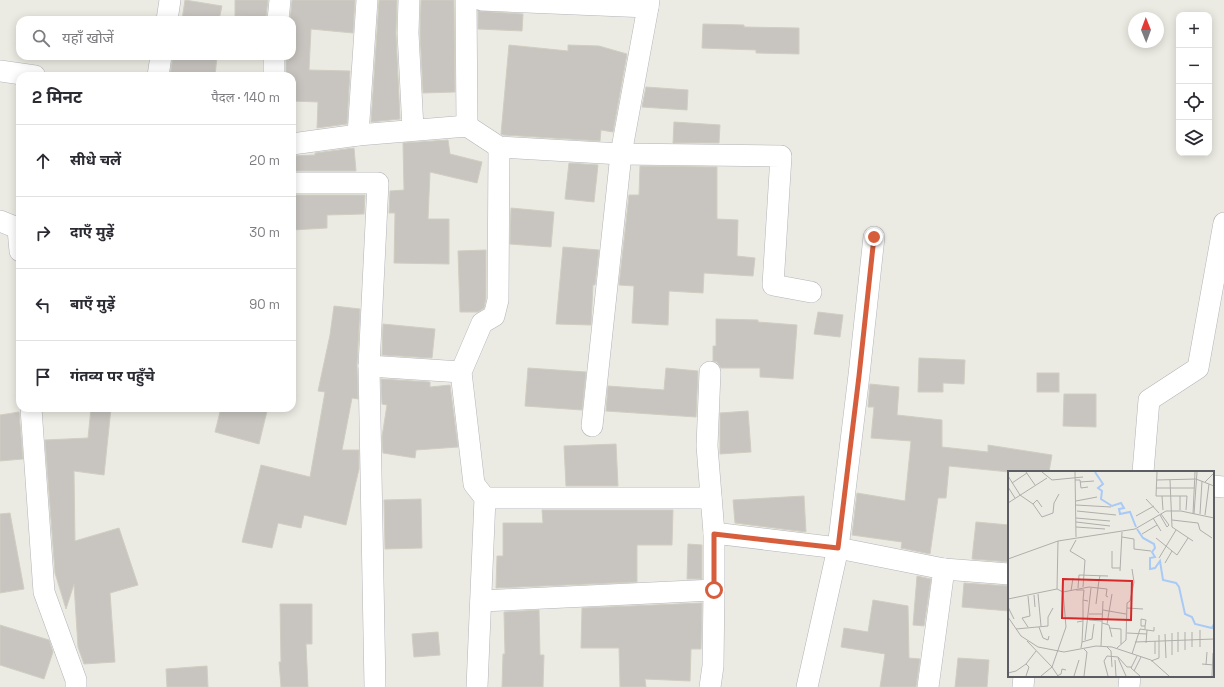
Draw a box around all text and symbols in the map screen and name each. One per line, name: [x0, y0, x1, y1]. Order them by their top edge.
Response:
north arrow: [1128, 12, 1164, 48]
map controls: [1176, 12, 1212, 156]
button: +: [1176, 12, 1212, 48]
search box: [16, 16, 296, 60]
icon: search: [30, 27, 52, 49]
text: यहाँ खोजें: [62, 28, 114, 47]
button: −: [1176, 48, 1212, 84]
button: locate: [1176, 84, 1212, 120]
text: 2 मिनट: [32, 86, 82, 108]
text: पैदल · 140 m: [211, 89, 280, 106]
button: layers: [1176, 120, 1212, 156]
icon: ahead: [32, 150, 54, 172]
text: सीधे चलें: [70, 150, 121, 169]
text: 20 m: [249, 152, 280, 169]
icon: right: [32, 222, 54, 244]
text: दाएँ मुड़ें: [70, 222, 114, 241]
text: 30 m: [249, 224, 280, 241]
route end: [865, 228, 883, 246]
icon: left: [32, 294, 54, 316]
text: बाएँ मुड़ें: [70, 294, 115, 313]
text: 90 m: [249, 296, 280, 313]
icon: arrive: [32, 366, 54, 388]
text: गंतव्य पर पहुँचे: [70, 366, 155, 385]
inset map: [1008, 471, 1214, 677]
route start: [705, 581, 723, 599]

